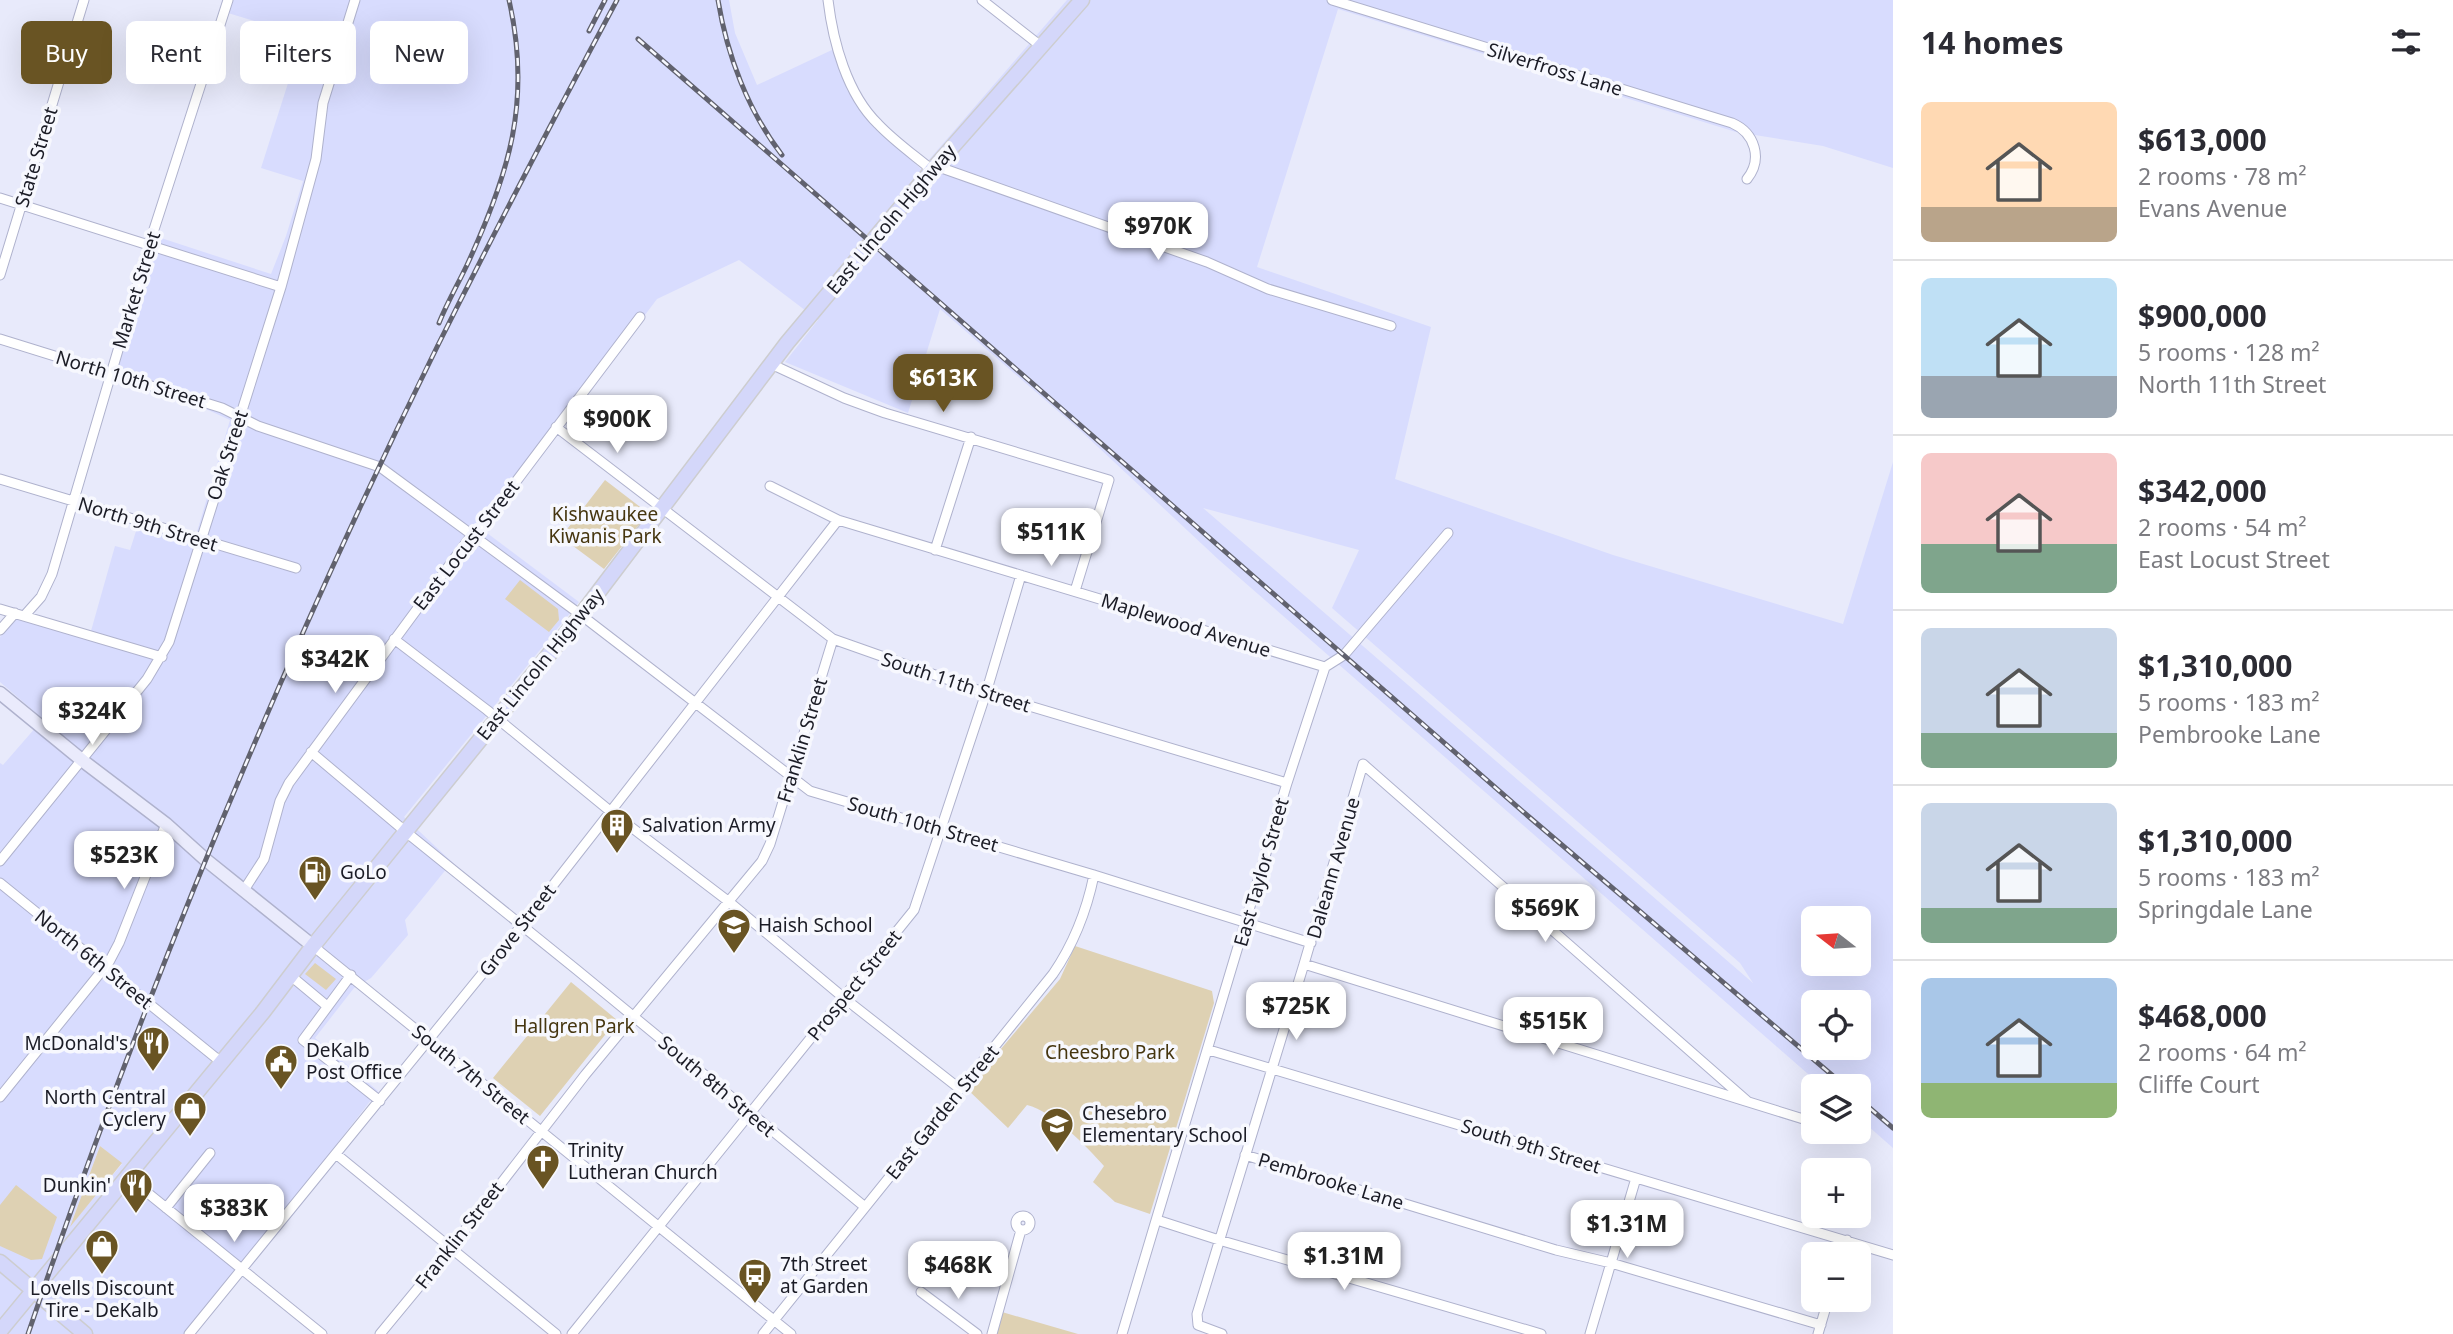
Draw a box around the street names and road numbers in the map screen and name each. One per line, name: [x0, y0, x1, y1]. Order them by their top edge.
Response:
street label: Silverfross Lane: [1484, 36, 1626, 102]
street label: State Street: [8, 104, 64, 210]
street label: East Lincoln Highway: [820, 138, 962, 300]
street label: Market Street: [106, 228, 166, 352]
street label: North 10th Street: [53, 344, 209, 414]
street label: Oak Street: [200, 406, 254, 504]
street label: East Locust Street: [407, 474, 525, 615]
street label: North 9th Street: [75, 490, 221, 558]
street label: East Lincoln Highway: [471, 582, 610, 745]
street label: Maplewood Avenue: [1098, 587, 1274, 663]
street label: South 11th Street: [878, 646, 1034, 718]
street label: Franklin Street: [771, 674, 833, 806]
street label: South 10th Street: [845, 790, 1001, 858]
street label: East Taylor Street: [1227, 794, 1295, 949]
street label: Daleann Avenue: [1300, 794, 1366, 942]
street label: Grove Street: [473, 878, 561, 982]
street label: North 6th Street: [30, 903, 159, 1015]
street label: Prospect Street: [801, 924, 907, 1046]
street label: South 7th Street: [407, 1018, 536, 1130]
street label: South 8th Street: [653, 1030, 781, 1143]
street label: East Garden Street: [880, 1039, 1004, 1185]
street label: South 9th Street: [1458, 1112, 1604, 1180]
street label: Pembrooke Lane: [1255, 1146, 1407, 1216]
street label: Franklin Street: [409, 1176, 509, 1294]

